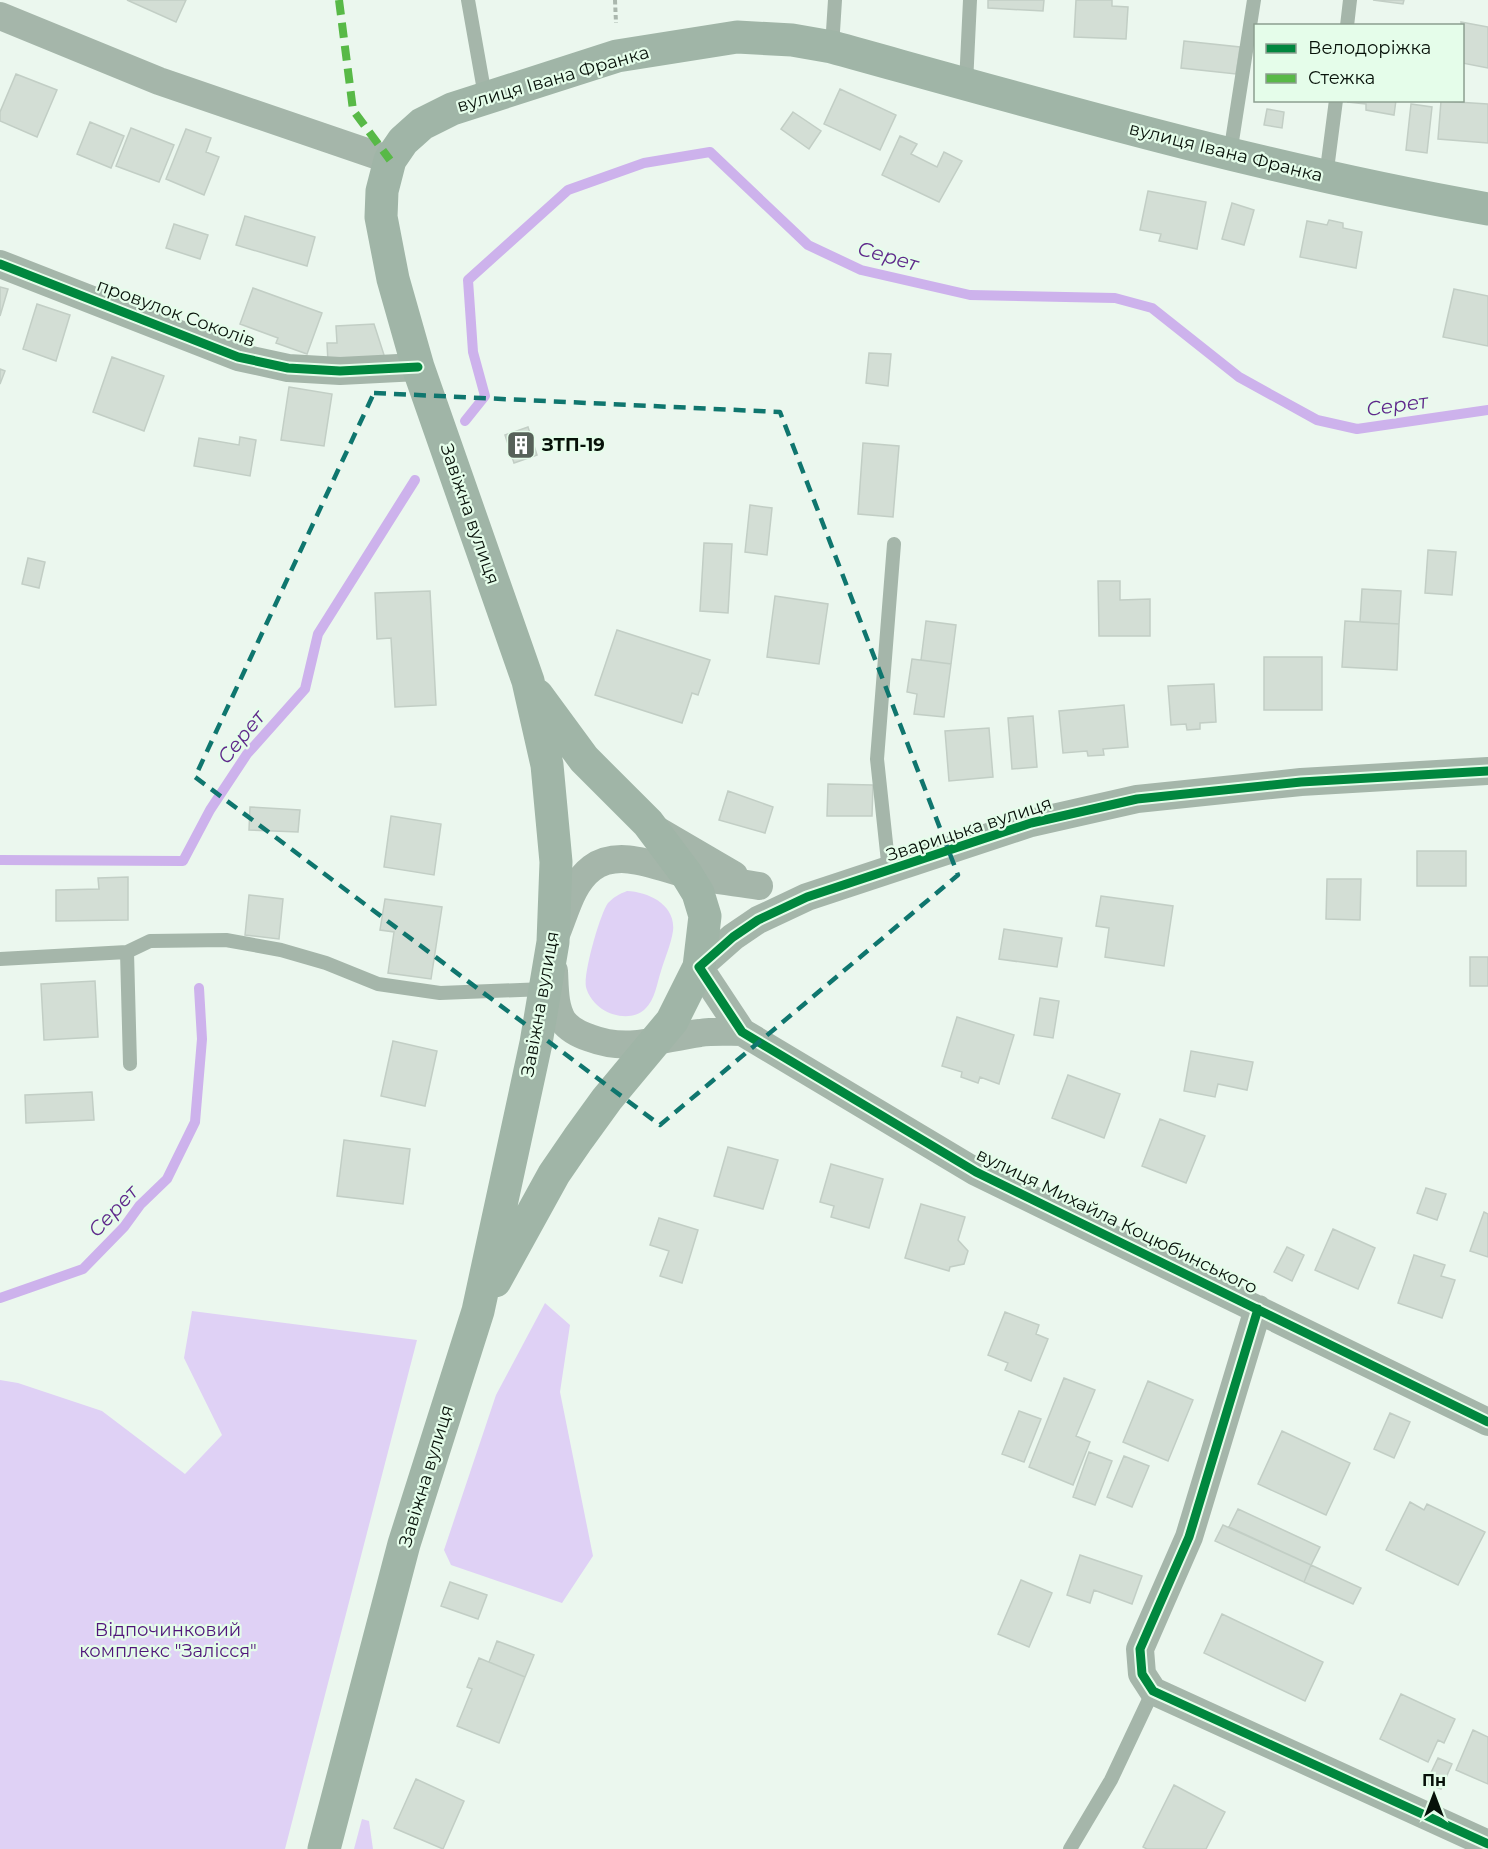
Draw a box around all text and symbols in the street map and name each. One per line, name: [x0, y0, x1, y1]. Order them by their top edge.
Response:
legend: [1254, 24, 1464, 102]
text: Велодоріжка: [1308, 37, 1431, 59]
street label: вулиця Івана Франка: [454, 41, 652, 117]
text: Стежка: [1308, 67, 1375, 89]
street label: вулиця Івана Франка: [1127, 117, 1325, 187]
water label: Серет: [855, 236, 923, 276]
street label: провулок Соколів: [94, 274, 258, 352]
water label: Серет: [1365, 389, 1431, 421]
building icon: ЗТП-19: [505, 429, 537, 461]
place label: ЗТП-19: [541, 434, 605, 456]
street label: Завіжна вулиця: [436, 441, 504, 587]
water label: Серет: [212, 704, 271, 769]
street label: Зварицька вулиця: [883, 792, 1055, 866]
street label: Завіжна вулиця: [516, 930, 564, 1078]
street label: вулиця Михайла Коцюбинського: [973, 1143, 1261, 1299]
water label: Серет: [83, 1179, 144, 1242]
street label: Завіжна вулиця: [394, 1402, 458, 1550]
park label: Відпочинковий комплекс "Залісся": [79, 1619, 257, 1662]
north arrow: [1404, 1765, 1464, 1825]
text: Пн: [1422, 1771, 1446, 1790]

